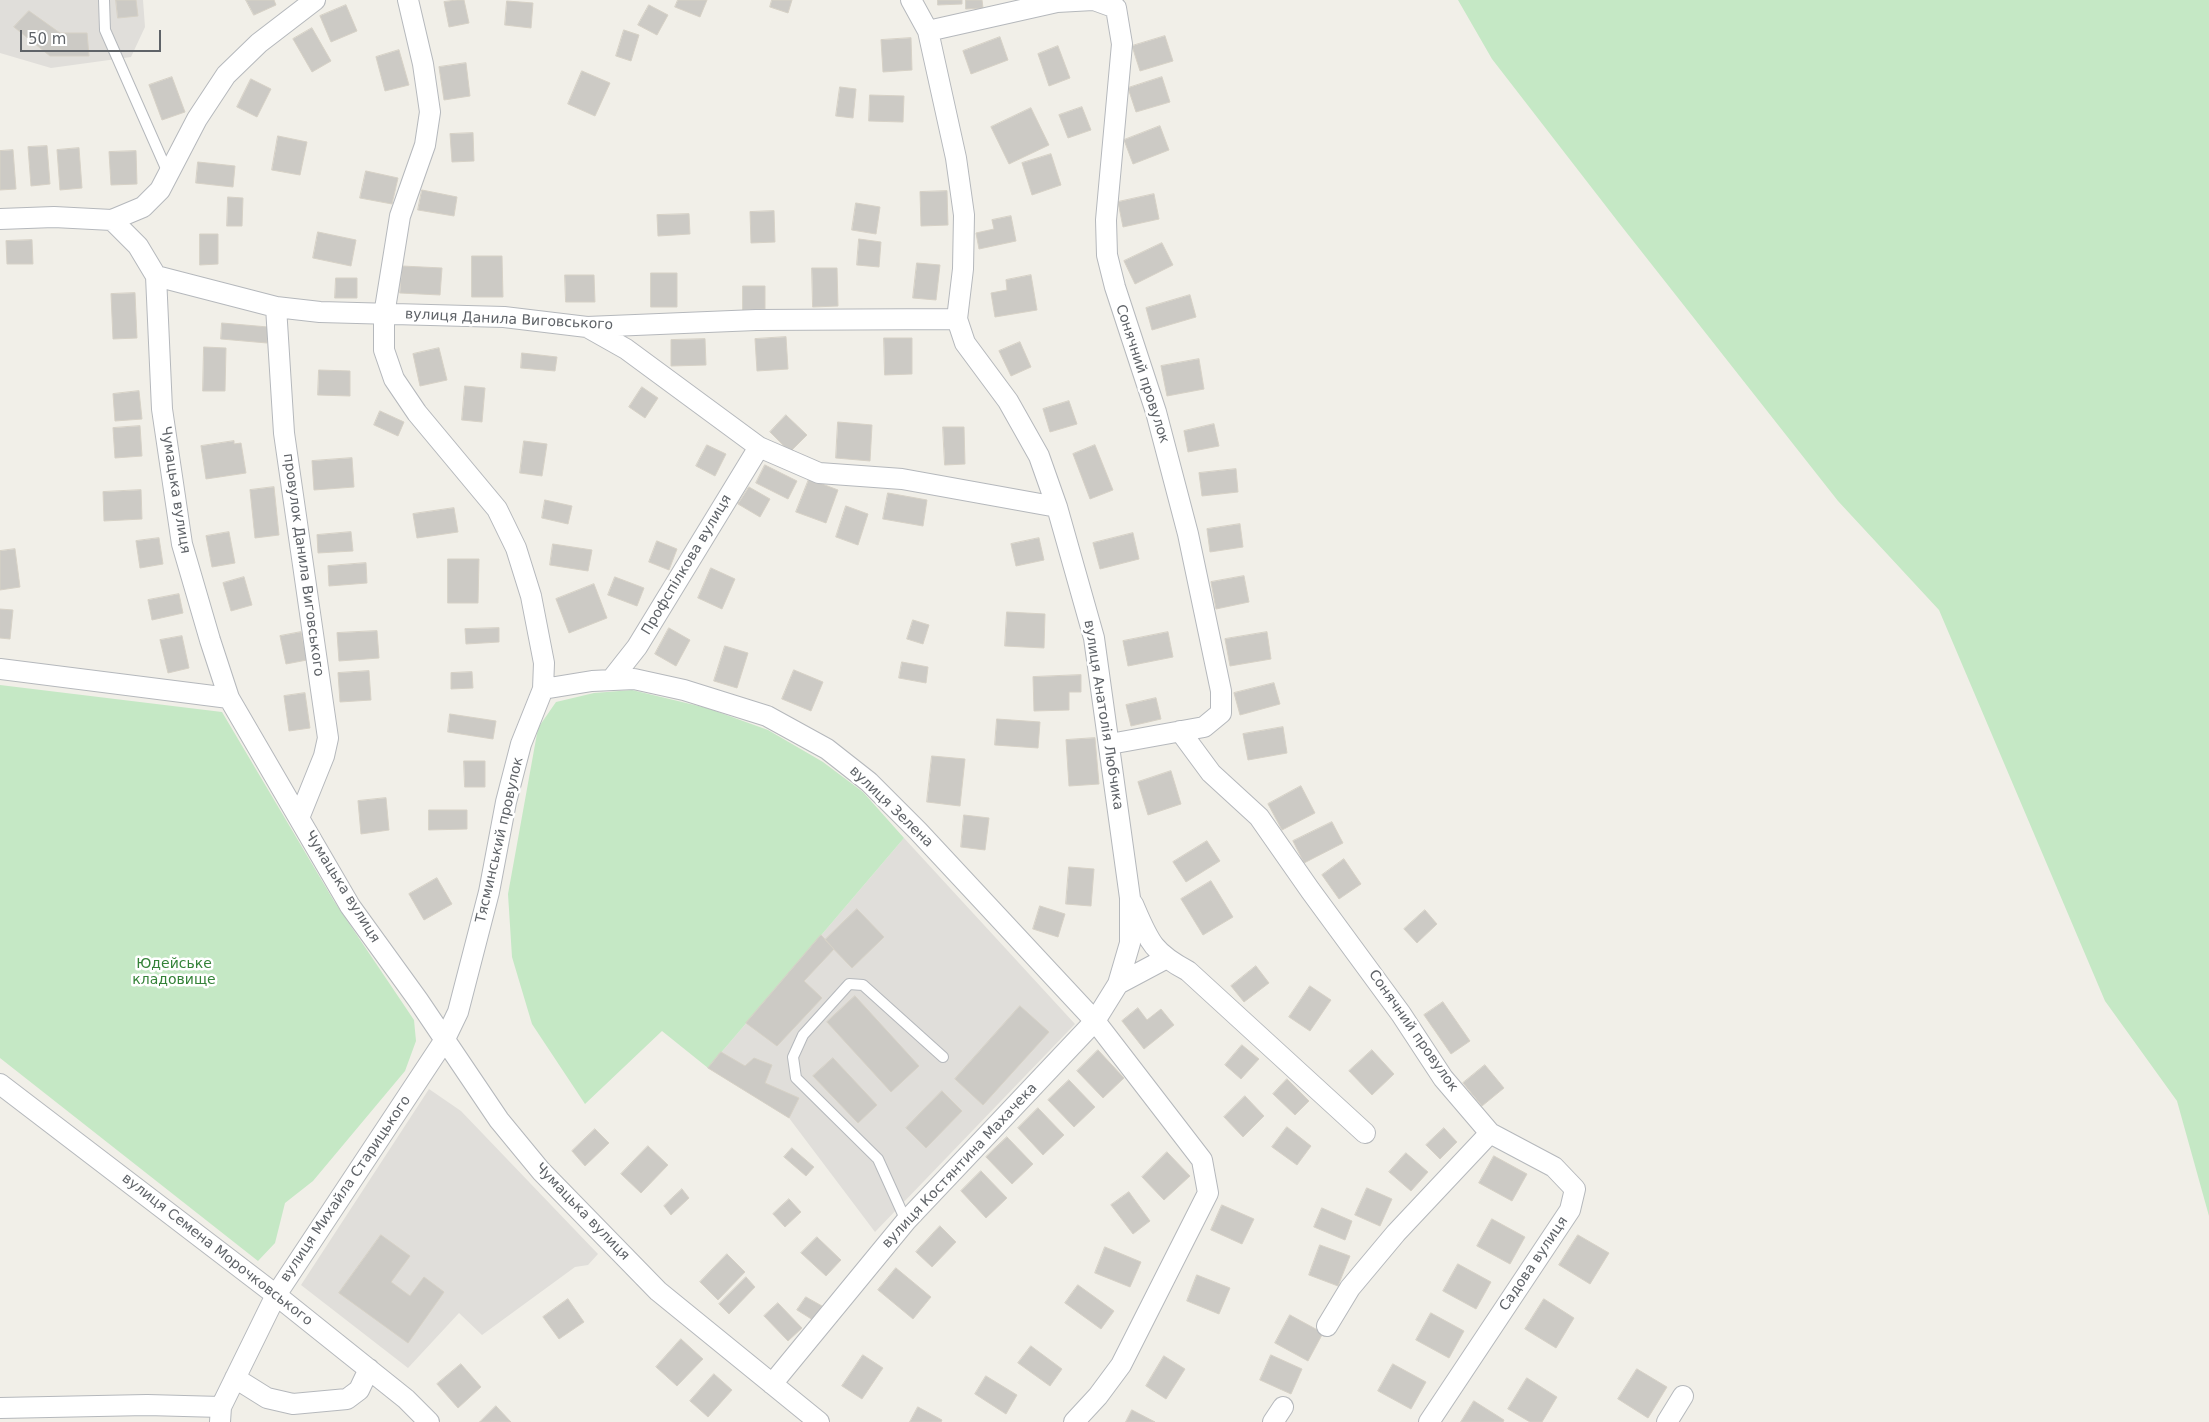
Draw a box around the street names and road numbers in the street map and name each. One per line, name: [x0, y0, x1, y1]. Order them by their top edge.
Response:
street label: Сонячний провулок: [1112, 302, 1172, 446]
street label: вулиця Данила Виговського: [404, 306, 614, 334]
street label: Чумацька вулиця: [157, 425, 193, 555]
street label: провулок Данила Виговського: [279, 452, 327, 678]
street label: Профспілкова вулиця: [638, 492, 736, 638]
street label: вулиця Анатолія Любчика: [1080, 619, 1126, 811]
street label: Тясминський провулок: [473, 755, 527, 925]
street label: вулиця Зелена: [846, 763, 936, 851]
street label: Чумацька вулиця: [301, 828, 383, 946]
street label: Сонячний провулок: [1365, 967, 1461, 1095]
street label: вулиця Костянтина Махачека: [879, 1080, 1041, 1252]
street label: вулиця Михайла Старицького: [277, 1093, 415, 1285]
street label: Чумацька вулиця: [531, 1160, 633, 1264]
street label: вулиця Семена Морочковського: [118, 1170, 316, 1330]
street label: Садова вулиця: [1496, 1214, 1572, 1314]

